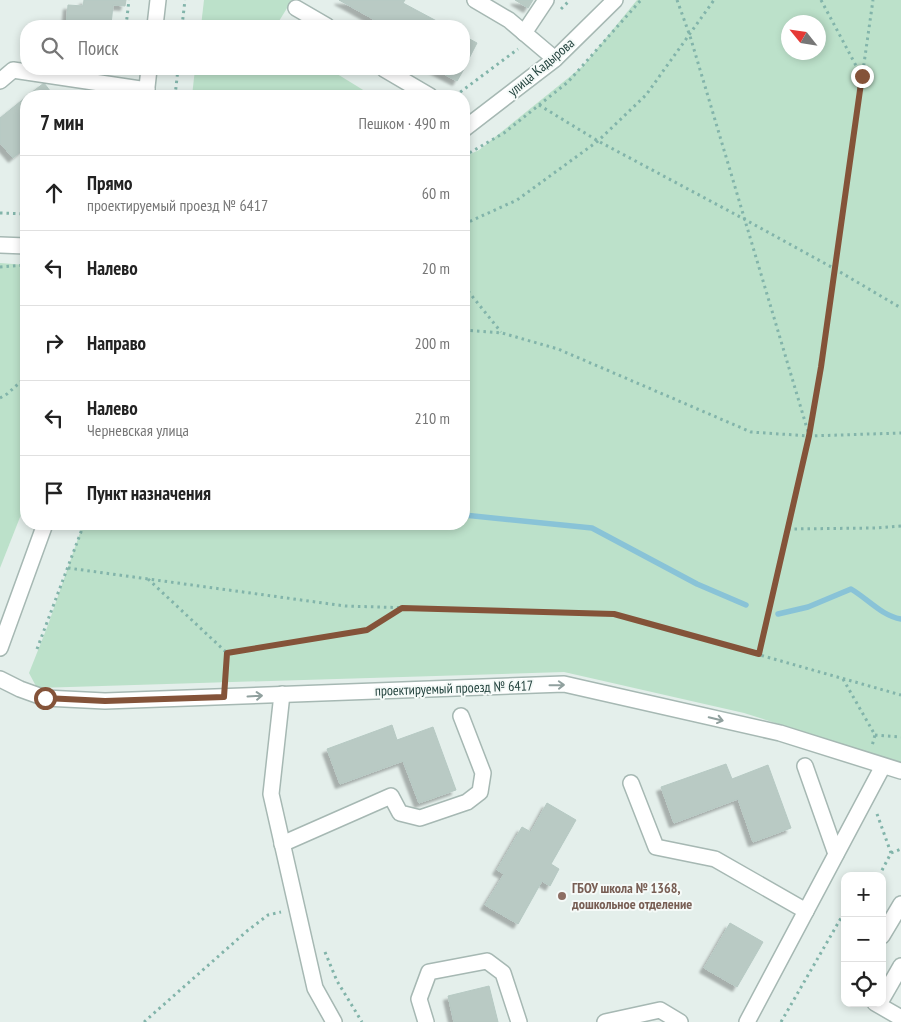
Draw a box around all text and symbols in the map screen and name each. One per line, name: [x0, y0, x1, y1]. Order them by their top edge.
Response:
north arrow: [781, 15, 826, 60]
search box: [20, 20, 470, 75]
icon: search: [38, 34, 66, 62]
street label: улица Кадырова: [504, 34, 578, 100]
text: Поиск: [78, 36, 119, 60]
route end: [851, 65, 874, 88]
text: 7 мин: [40, 109, 84, 136]
text: Пешком · 490 m: [359, 113, 450, 133]
text: Прямо: [87, 171, 132, 195]
icon: ahead: [40, 179, 68, 207]
text: 60 m: [422, 183, 450, 203]
text: проектируемый проезд № 6417: [87, 195, 268, 215]
icon: left: [40, 254, 68, 282]
text: Налево: [87, 256, 138, 280]
text: 20 m: [422, 258, 450, 278]
icon: right: [40, 329, 68, 357]
text: Направо: [87, 331, 146, 355]
text: 200 m: [415, 333, 450, 353]
text: Налево: [87, 396, 138, 420]
icon: left: [40, 404, 68, 432]
text: 210 m: [415, 408, 450, 428]
text: Черневская улица: [87, 420, 189, 440]
icon: arrive: [40, 479, 68, 507]
text: Пункт назначения: [87, 481, 211, 505]
street label: проектируемый проезд № 6417: [374, 676, 534, 700]
one-way arrow: [548, 680, 565, 690]
route start: [34, 687, 57, 710]
one-way arrow: [246, 691, 262, 700]
one-way arrow: [707, 714, 723, 724]
map controls: [841, 872, 886, 1007]
button: +: [841, 872, 886, 917]
place label: ГБОУ школа № 1368, дошкольное отделение: [571, 879, 692, 913]
marker: ГБОУ школа № 1368, дошкольное отделение: [556, 890, 568, 902]
button: −: [841, 917, 886, 962]
button: locate: [841, 962, 886, 1007]

